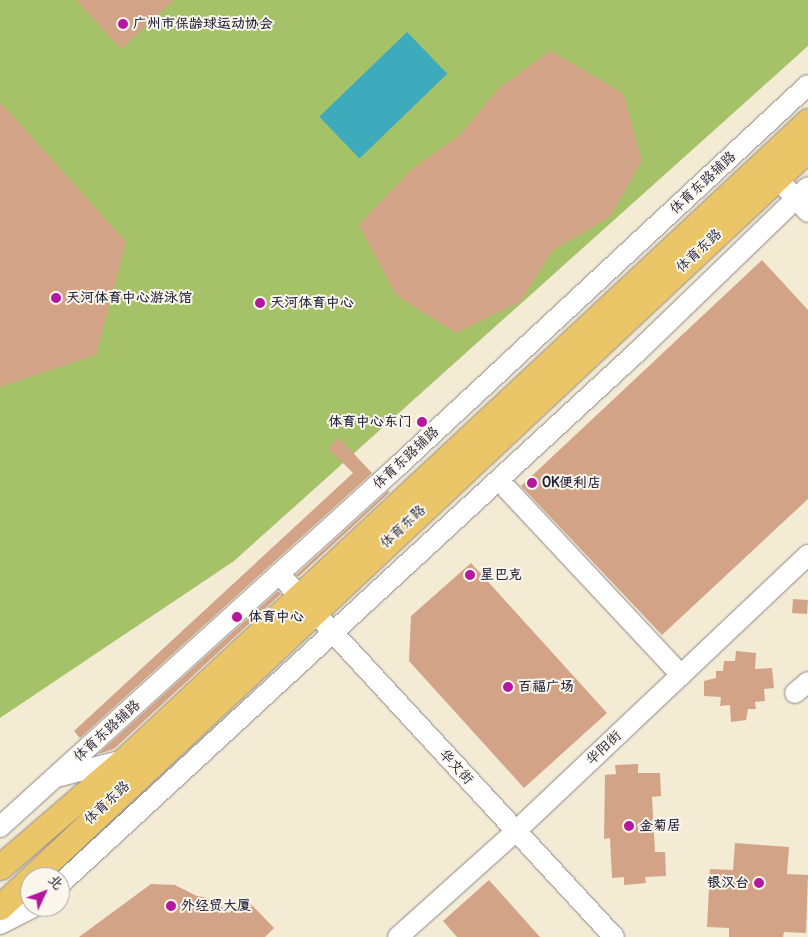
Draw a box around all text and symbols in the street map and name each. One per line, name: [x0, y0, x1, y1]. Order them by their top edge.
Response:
place label: 广州市保龄球运动协会: [133, 16, 273, 32]
marker: 广州市保龄球运动协会: [117, 18, 129, 30]
street label: 体育东路辅路: [667, 148, 739, 218]
street label: 体育东路: [673, 226, 725, 276]
place label: 天河体育中心游泳馆: [66, 290, 192, 306]
marker: 天河体育中心游泳馆: [50, 292, 62, 304]
place label: 天河体育中心: [270, 295, 354, 311]
marker: 天河体育中心: [254, 297, 266, 309]
place label: 体育中心东门: [328, 414, 412, 430]
marker: 体育中心东门: [416, 416, 428, 428]
street label: 体育东路辅路: [370, 423, 442, 493]
place label: OK便利店: [542, 475, 601, 491]
marker: OK便利店: [526, 477, 538, 489]
street label: 体育东路: [377, 502, 429, 552]
place label: 星巴克: [480, 567, 522, 583]
marker: 星巴克: [464, 569, 476, 581]
place label: 体育中心: [248, 609, 304, 625]
marker: 体育中心: [230, 610, 244, 624]
place label: 百福广场: [518, 679, 574, 695]
marker: 百福广场: [502, 681, 514, 693]
street label: 体育东路辅路: [70, 697, 144, 765]
street label: 华阳街: [583, 728, 625, 768]
street label: 华文街: [436, 746, 476, 788]
street label: 体育东路: [81, 778, 133, 828]
place label: 金菊居: [639, 818, 681, 834]
marker: 金菊居: [623, 820, 635, 832]
north arrow: [20, 867, 70, 917]
text: 北: [45, 871, 67, 893]
place label: 银汉台: [707, 875, 749, 891]
marker: 银汉台: [753, 877, 765, 889]
place label: 外经贸大厦: [181, 898, 251, 914]
marker: 外经贸大厦: [165, 900, 177, 912]

